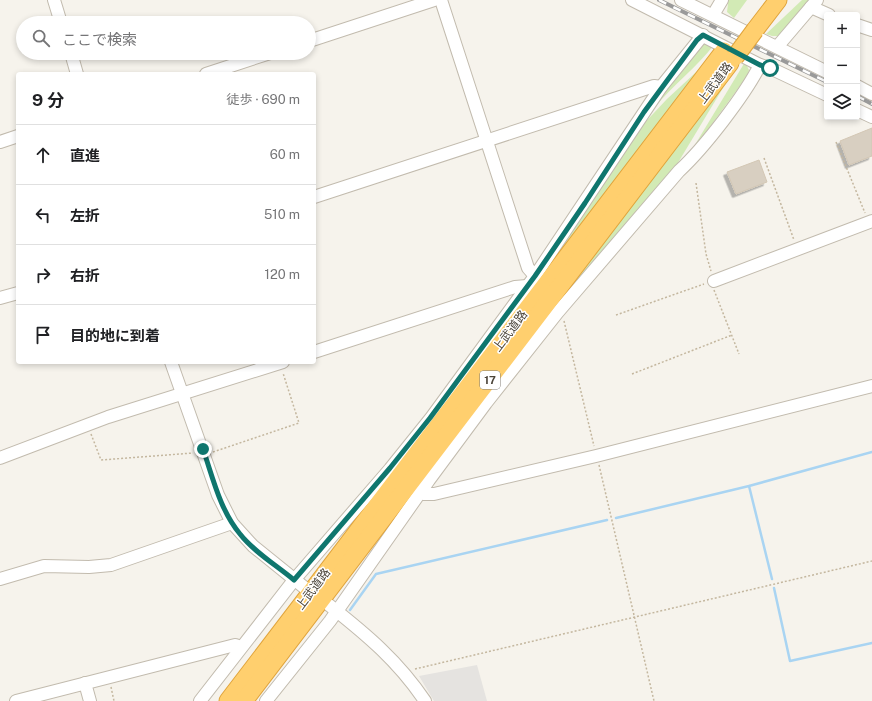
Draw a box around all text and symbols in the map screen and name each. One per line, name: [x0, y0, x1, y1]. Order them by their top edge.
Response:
map controls: [824, 12, 860, 120]
button: +: [824, 12, 860, 48]
search box: [16, 16, 316, 60]
icon: search: [30, 27, 52, 49]
text: ここで検索: [62, 31, 137, 48]
button: −: [824, 48, 860, 84]
route start: [761, 59, 779, 77]
street label: 上武道路: [695, 60, 735, 106]
button: layers: [824, 84, 860, 120]
text: 9 分: [32, 90, 64, 110]
text: 徒歩 · 690 m: [226, 92, 300, 107]
icon: ahead: [32, 144, 54, 166]
text: 直進: [70, 147, 100, 164]
text: 60 m: [270, 147, 300, 162]
icon: left: [32, 204, 54, 226]
text: 左折: [70, 207, 100, 224]
text: 510 m: [264, 207, 300, 222]
icon: right: [32, 264, 54, 286]
text: 右折: [70, 267, 100, 284]
text: 120 m: [265, 267, 300, 282]
street label: 上武道路: [490, 308, 530, 354]
icon: arrive: [32, 324, 54, 346]
text: 目的地に到着: [70, 327, 160, 344]
road number: 17: [480, 371, 500, 389]
route end: [194, 440, 212, 458]
street label: 上武道路: [293, 566, 333, 612]

